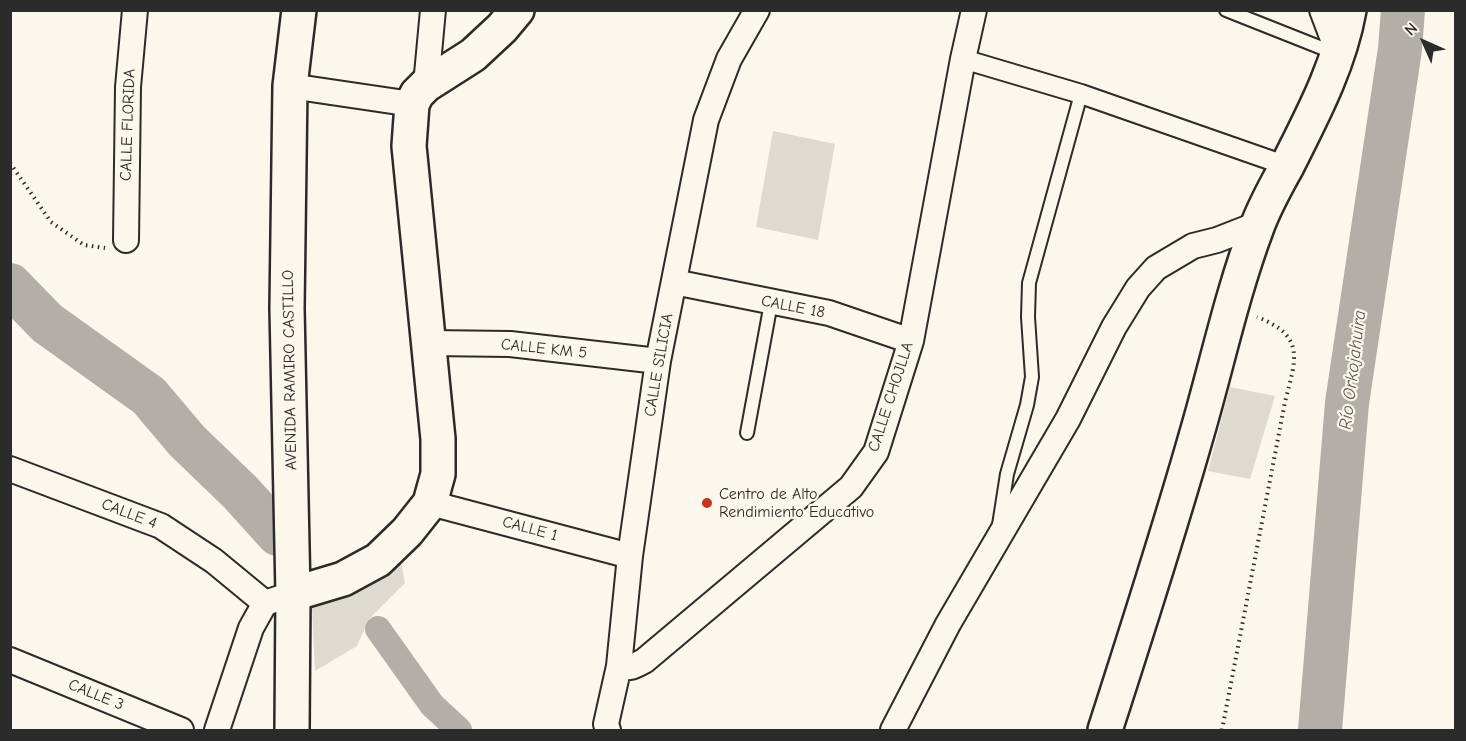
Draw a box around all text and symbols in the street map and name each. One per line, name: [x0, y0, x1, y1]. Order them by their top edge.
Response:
north arrow: [1394, 12, 1454, 72]
text: N: [1401, 19, 1421, 39]
street label: CALLE FLORIDA: [116, 69, 140, 181]
street label: AVENIDA RAMIRO CASTILLO: [279, 270, 301, 470]
street label: CALLE 18: [759, 291, 827, 323]
water label: Río Orkojahuira: [1335, 309, 1371, 431]
street label: CALLE SILICIA: [640, 312, 678, 418]
street label: CALLE KM 5: [500, 335, 588, 363]
street label: CALLE CHOJLLA: [864, 340, 918, 454]
place label: Centro de Alto Rendimiento Educativo: [719, 484, 874, 522]
street label: CALLE 4: [99, 495, 159, 533]
marker: Centro de Alto Rendimiento Educativo: [700, 496, 714, 510]
street label: CALLE 1: [500, 512, 560, 546]
street label: CALLE 3: [65, 675, 127, 715]

